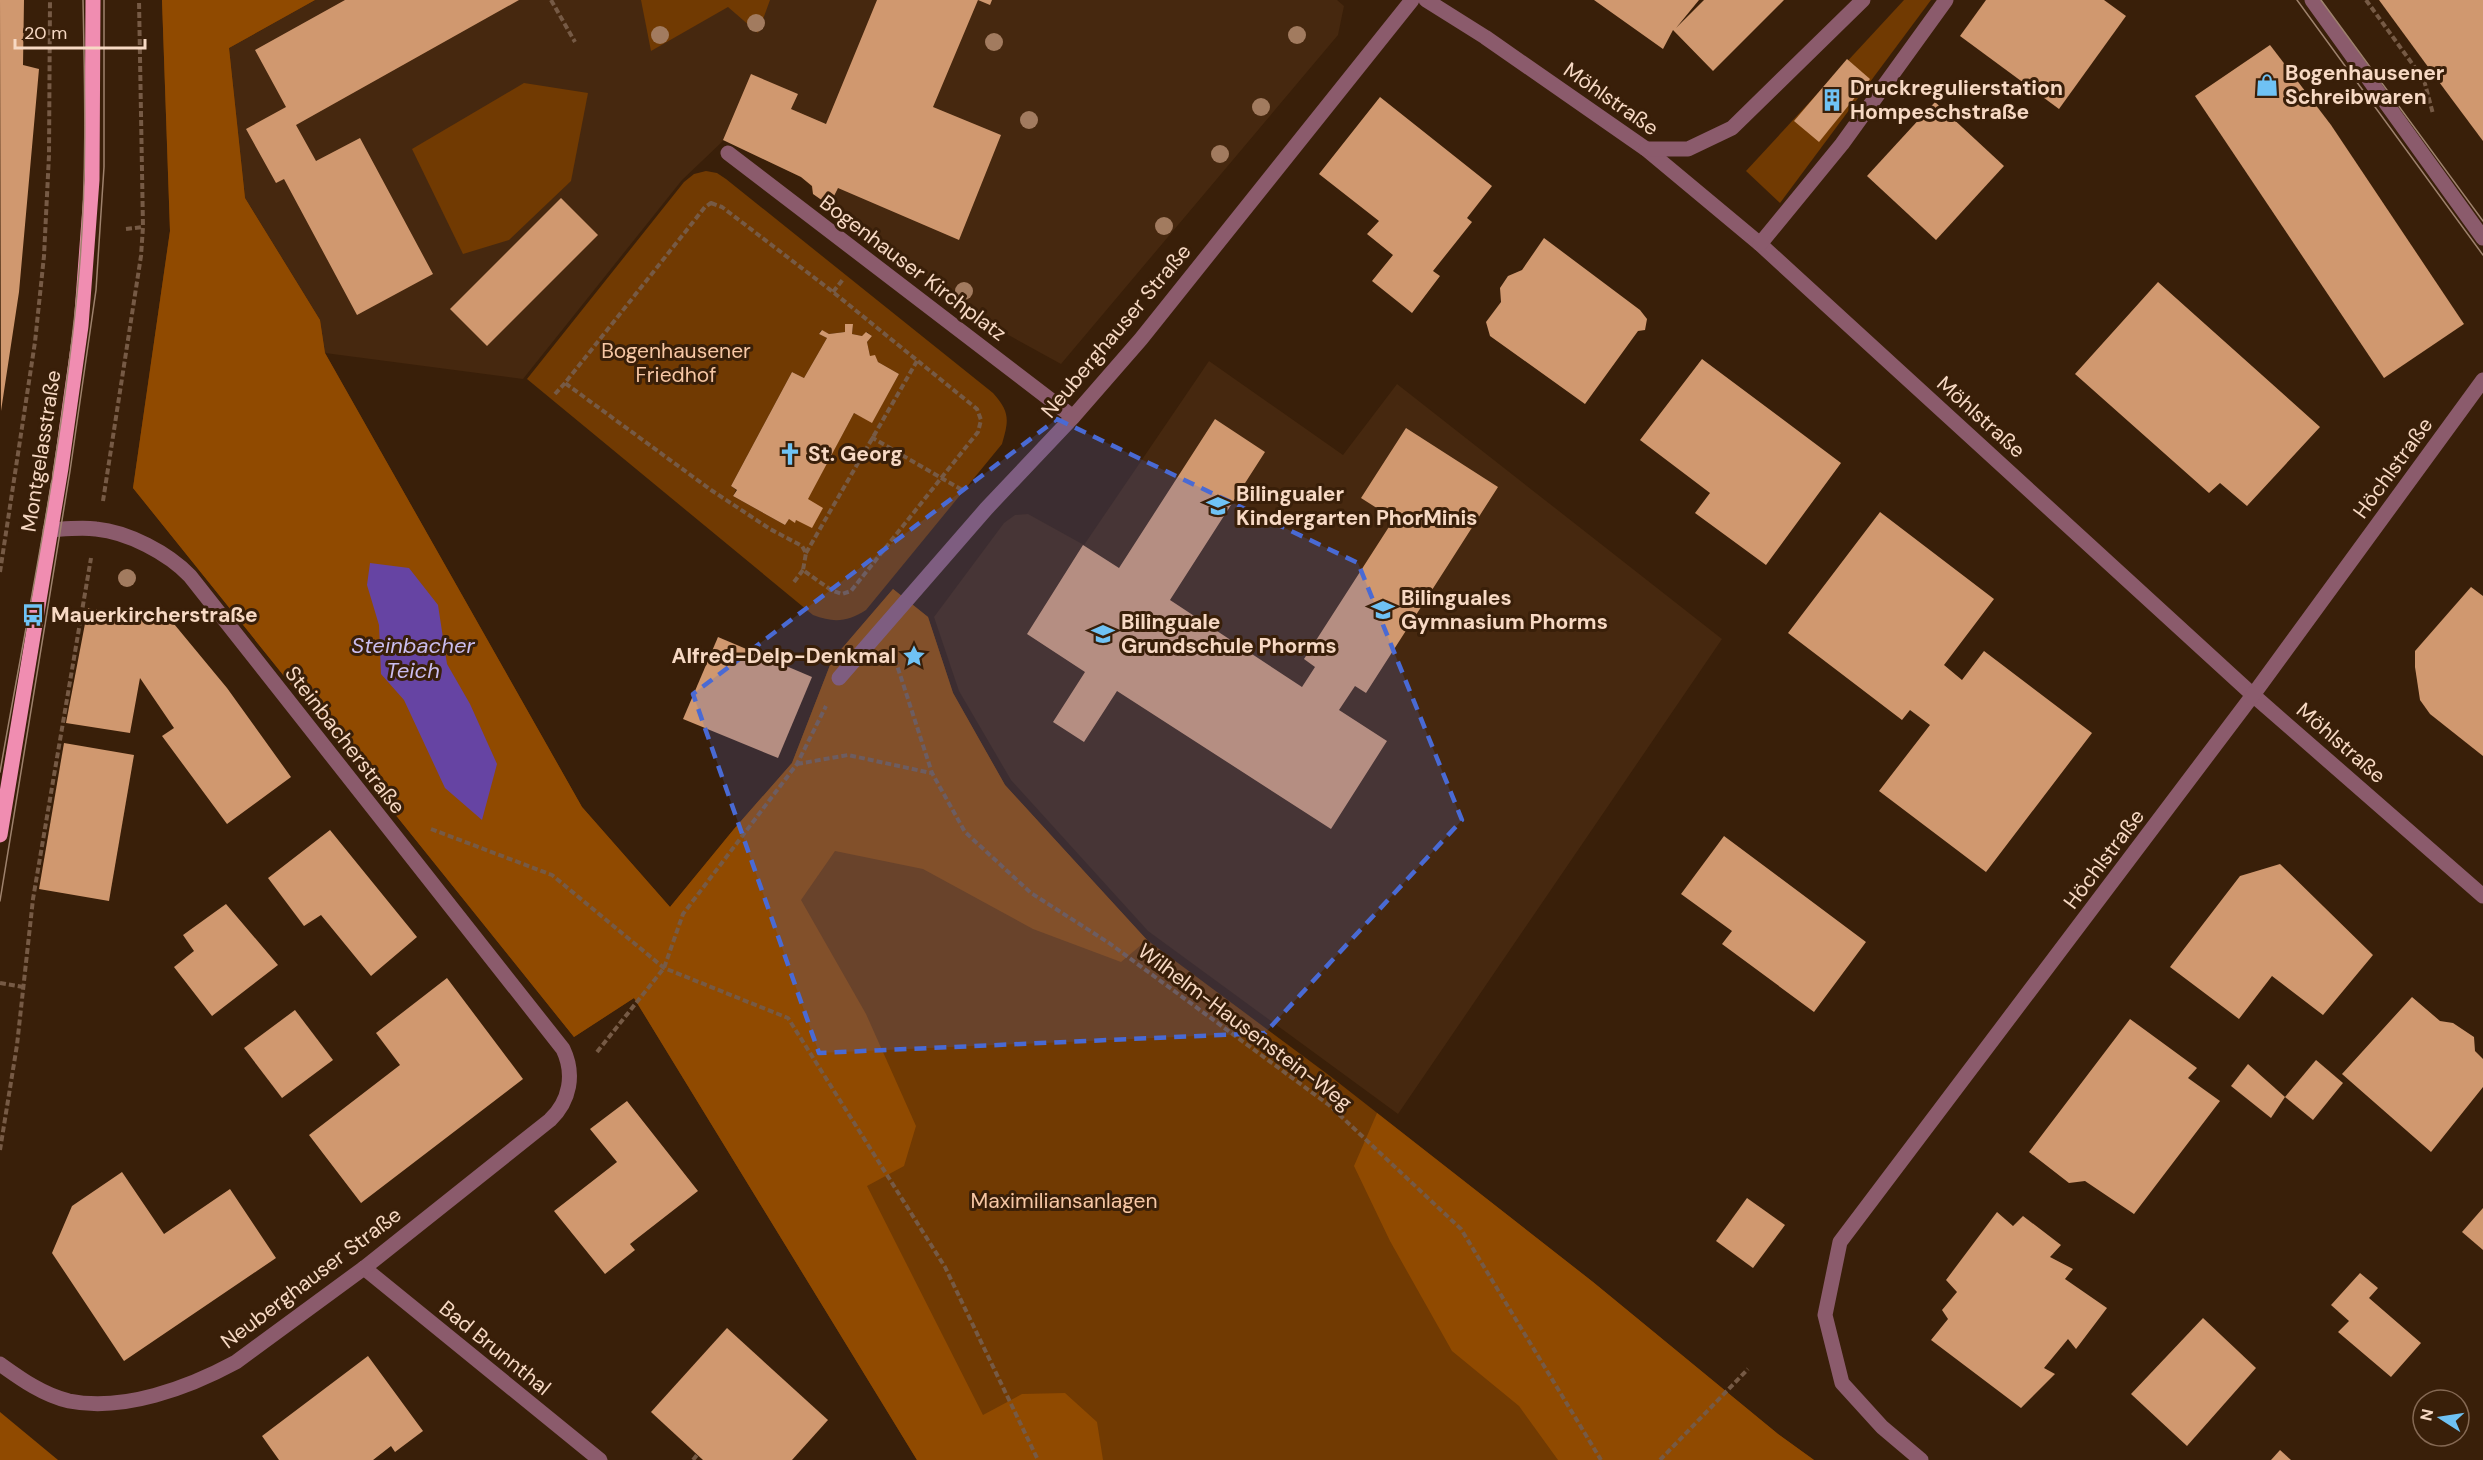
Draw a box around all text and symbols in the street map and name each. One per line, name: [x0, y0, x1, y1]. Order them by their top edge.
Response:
scale bar: [15, 12, 146, 50]
text: 20 m: [24, 21, 67, 45]
street label: Möhlstraße: [1558, 56, 1664, 142]
place label: Bogenhausener Schreibwaren: [2285, 59, 2445, 111]
shop icon: Bogenhausener Schreibwaren: [2254, 72, 2280, 98]
place label: Druckregulierstation Hompeschstraße: [1850, 74, 2063, 126]
building icon: Druckregulierstation Hompeschstraße: [1819, 87, 1845, 113]
street label: Bogenhauser Kirchplatz: [814, 189, 1012, 347]
street label: Neuberghauser Straße: [1035, 238, 1197, 424]
park label: Bogenhausener Friedhof: [601, 337, 751, 389]
street label: Montgelasstraße: [14, 368, 68, 534]
street label: Möhlstraße: [1931, 370, 2031, 464]
street label: Höchlstraße: [2347, 412, 2439, 524]
place label: St. Georg: [808, 440, 903, 468]
church icon: St. Georg: [777, 441, 803, 467]
place label: Bilingualer Kindergarten PhorMinis: [1236, 480, 1477, 532]
school or university icon: Bilingualer Kindergarten PhorMinis: [1205, 493, 1231, 519]
place label: Bilinguales Gymnasium Phorms: [1401, 584, 1608, 636]
school or university icon: Bilinguales Gymnasium Phorms: [1370, 597, 1396, 623]
place label: Mauerkircherstraße: [51, 601, 258, 629]
bus stop icon: Mauerkircherstraße: [20, 602, 46, 628]
place label: Bilinguale Grundschule Phorms: [1121, 608, 1337, 660]
school or university icon: Bilinguale Grundschule Phorms: [1090, 621, 1116, 647]
water label: Steinbacher Teich: [351, 631, 475, 685]
place label: Alfred-Delp-Denkmal: [672, 642, 896, 670]
place icon: Alfred-Delp-Denkmal: [901, 643, 927, 669]
street label: Steinbacherstraße: [278, 660, 412, 820]
street label: Möhlstraße: [2290, 696, 2392, 790]
street label: Höchlstraße: [2057, 803, 2151, 915]
street label: Wilhelm-Hausenstein-Weg: [1132, 937, 1358, 1117]
park label: Maximiliansanlagen: [971, 1187, 1157, 1215]
street label: Neuberghauser Straße: [215, 1201, 407, 1355]
street label: Bad Brunnthal: [433, 1294, 557, 1402]
north arrow: [2411, 1388, 2471, 1448]
text: N: [2415, 1407, 2438, 1423]

